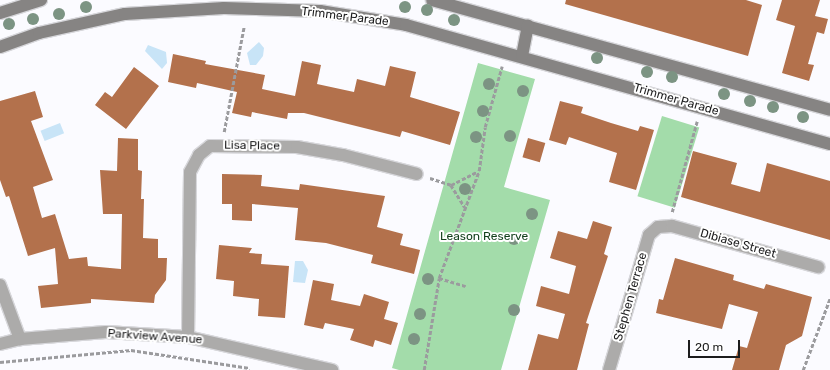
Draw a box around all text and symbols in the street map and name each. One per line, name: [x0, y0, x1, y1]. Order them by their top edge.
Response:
street label: Trimmer Parade: [300, 4, 390, 30]
street label: Trimmer Parade: [632, 81, 720, 119]
street label: Lisa Place: [224, 138, 280, 154]
street label: Dibiase Street: [698, 226, 778, 262]
park label: Leason Reserve: [440, 230, 528, 244]
street label: Stephen Terrace: [611, 251, 651, 343]
street label: Parkview Avenue: [107, 326, 203, 348]
scale bar: [690, 332, 742, 358]
text: 20 m: [695, 340, 723, 354]

